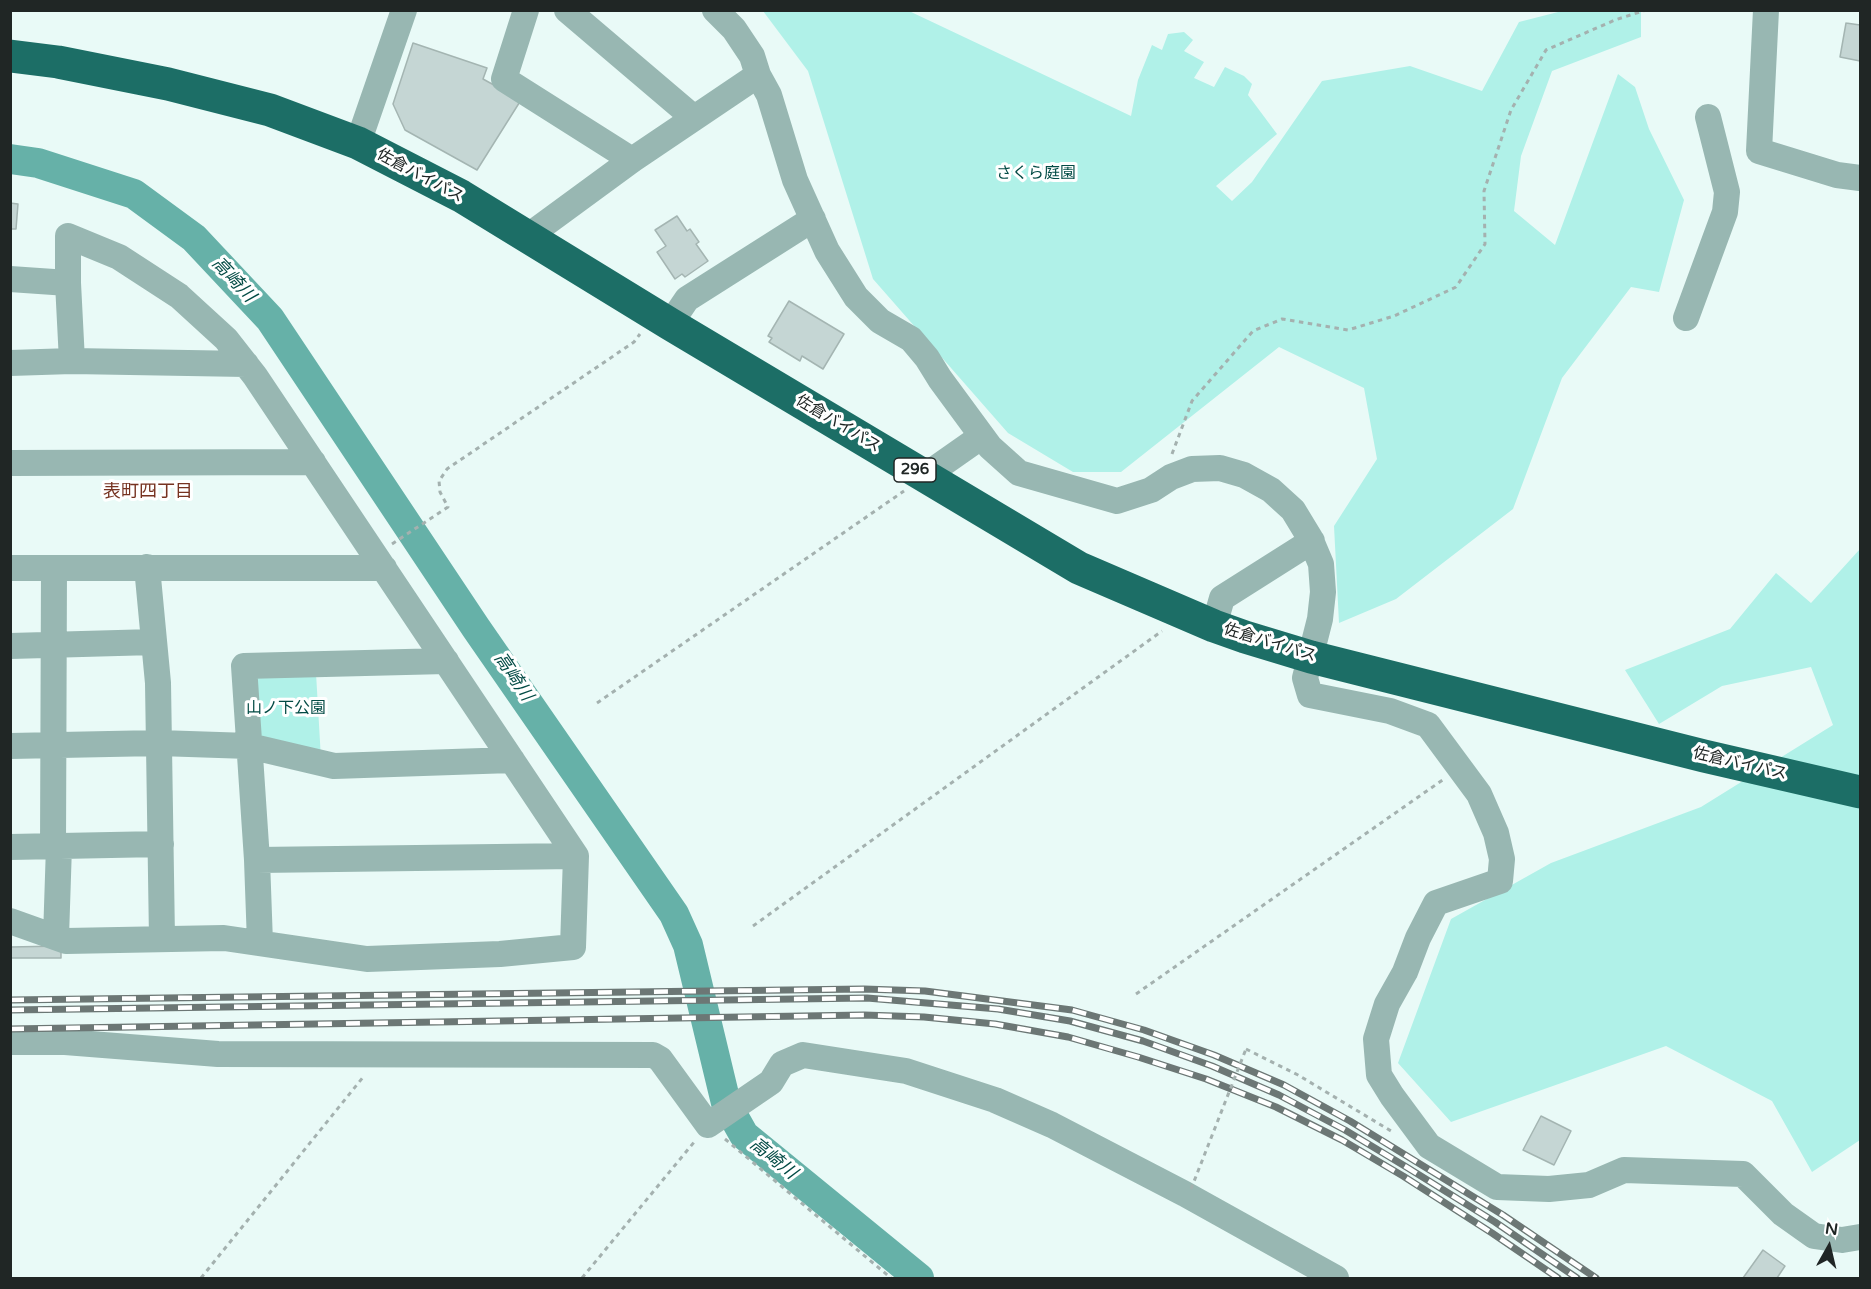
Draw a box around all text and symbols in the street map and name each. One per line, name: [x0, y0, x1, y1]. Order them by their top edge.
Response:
street label: 佐倉バイパス: [373, 145, 467, 207]
park label: さくら庭園: [996, 164, 1076, 184]
water label: 高崎川: [207, 253, 259, 307]
street label: 佐倉バイパス: [792, 391, 884, 457]
road number: 296: [894, 458, 936, 482]
district label: 表町四丁目: [103, 481, 193, 503]
street label: 佐倉バイパス: [1221, 620, 1319, 666]
water label: 高崎川: [489, 649, 537, 705]
park label: 山ノ下公園: [246, 699, 326, 719]
street label: 佐倉バイパス: [1691, 744, 1789, 784]
water label: 高崎川: [745, 1134, 801, 1184]
north arrow: [1799, 1217, 1859, 1277]
text: N: [1824, 1218, 1839, 1240]

